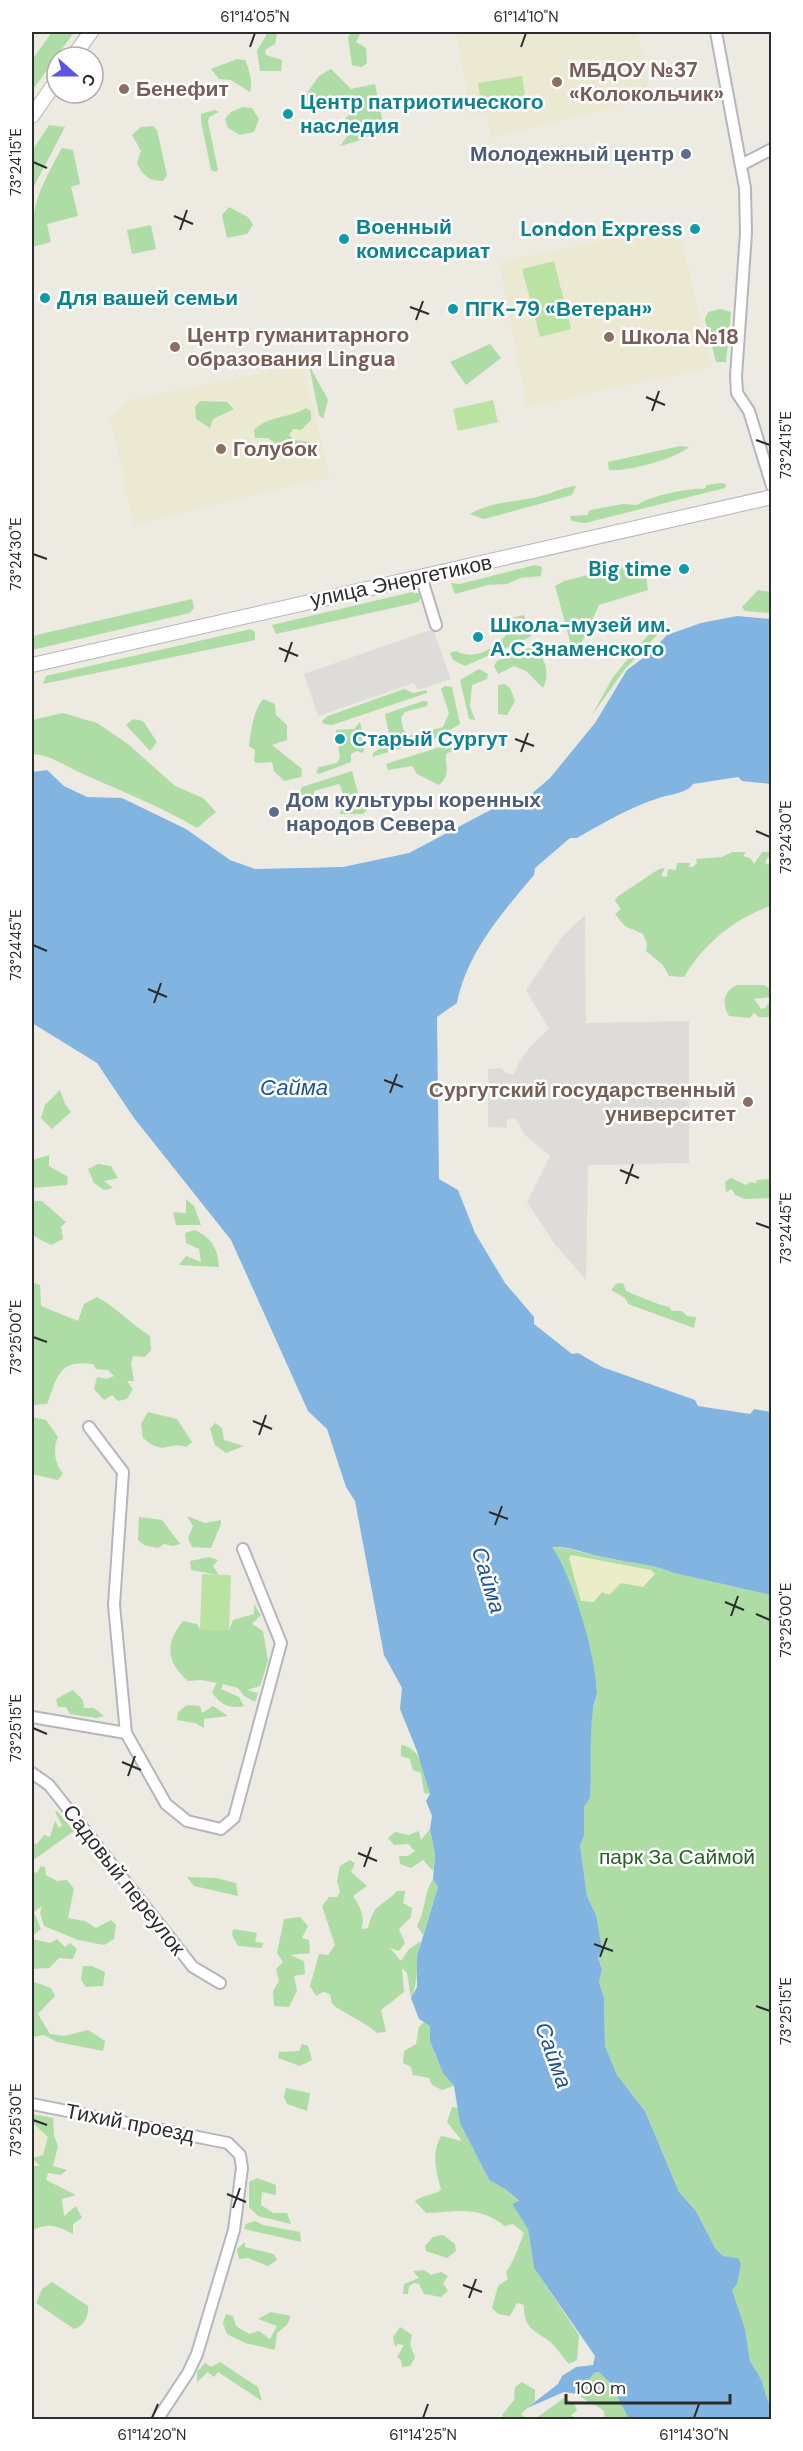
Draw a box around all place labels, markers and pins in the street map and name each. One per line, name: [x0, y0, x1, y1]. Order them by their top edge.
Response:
place label: МБДОУ №37 «Колокольчик»: [569, 56, 724, 108]
place label: Бенефит: [136, 75, 229, 103]
marker: МБДОУ №37 «Колокольчик»: [550, 75, 564, 89]
marker: Бенефит: [117, 82, 131, 96]
place label: Центр патриотического наследия: [300, 88, 544, 140]
marker: Центр патриотического наследия: [281, 107, 295, 121]
place label: Молодежный центр: [470, 140, 674, 168]
marker: Молодежный центр: [679, 147, 693, 161]
place label: Военный комиссариат: [356, 213, 490, 265]
place label: London Express: [520, 215, 683, 243]
marker: London Express: [688, 222, 702, 236]
marker: Военный комиссариат: [337, 232, 351, 246]
place label: Для вашей семьи: [57, 284, 238, 312]
marker: Для вашей семьи: [38, 291, 52, 305]
place label: ПГК-79 «Ветеран»: [465, 295, 652, 323]
marker: ПГК-79 «Ветеран»: [446, 302, 460, 316]
place label: Центр гуманитарного образования Lingua: [187, 321, 409, 373]
place label: Школа №18: [621, 323, 739, 351]
marker: Школа №18: [602, 330, 616, 344]
marker: Центр гуманитарного образования Lingua: [168, 340, 182, 354]
place label: Голубок: [233, 435, 318, 463]
marker: Голубок: [214, 442, 228, 456]
place label: Big time: [588, 555, 672, 583]
marker: Big time: [677, 562, 691, 576]
place label: Школа-музей им. А.С.Знаменского: [490, 611, 671, 663]
marker: Школа-музей им. А.С.Знаменского: [471, 630, 485, 644]
place label: Старый Сургут: [352, 725, 508, 753]
marker: Старый Сургут: [333, 732, 347, 746]
place label: Дом культуры коренных народов Севера: [286, 786, 541, 838]
marker: Дом культуры коренных народов Севера: [267, 805, 281, 819]
place label: Сургутский государственный университет: [429, 1076, 736, 1128]
marker: Сургутский государственный университет: [741, 1095, 755, 1109]

